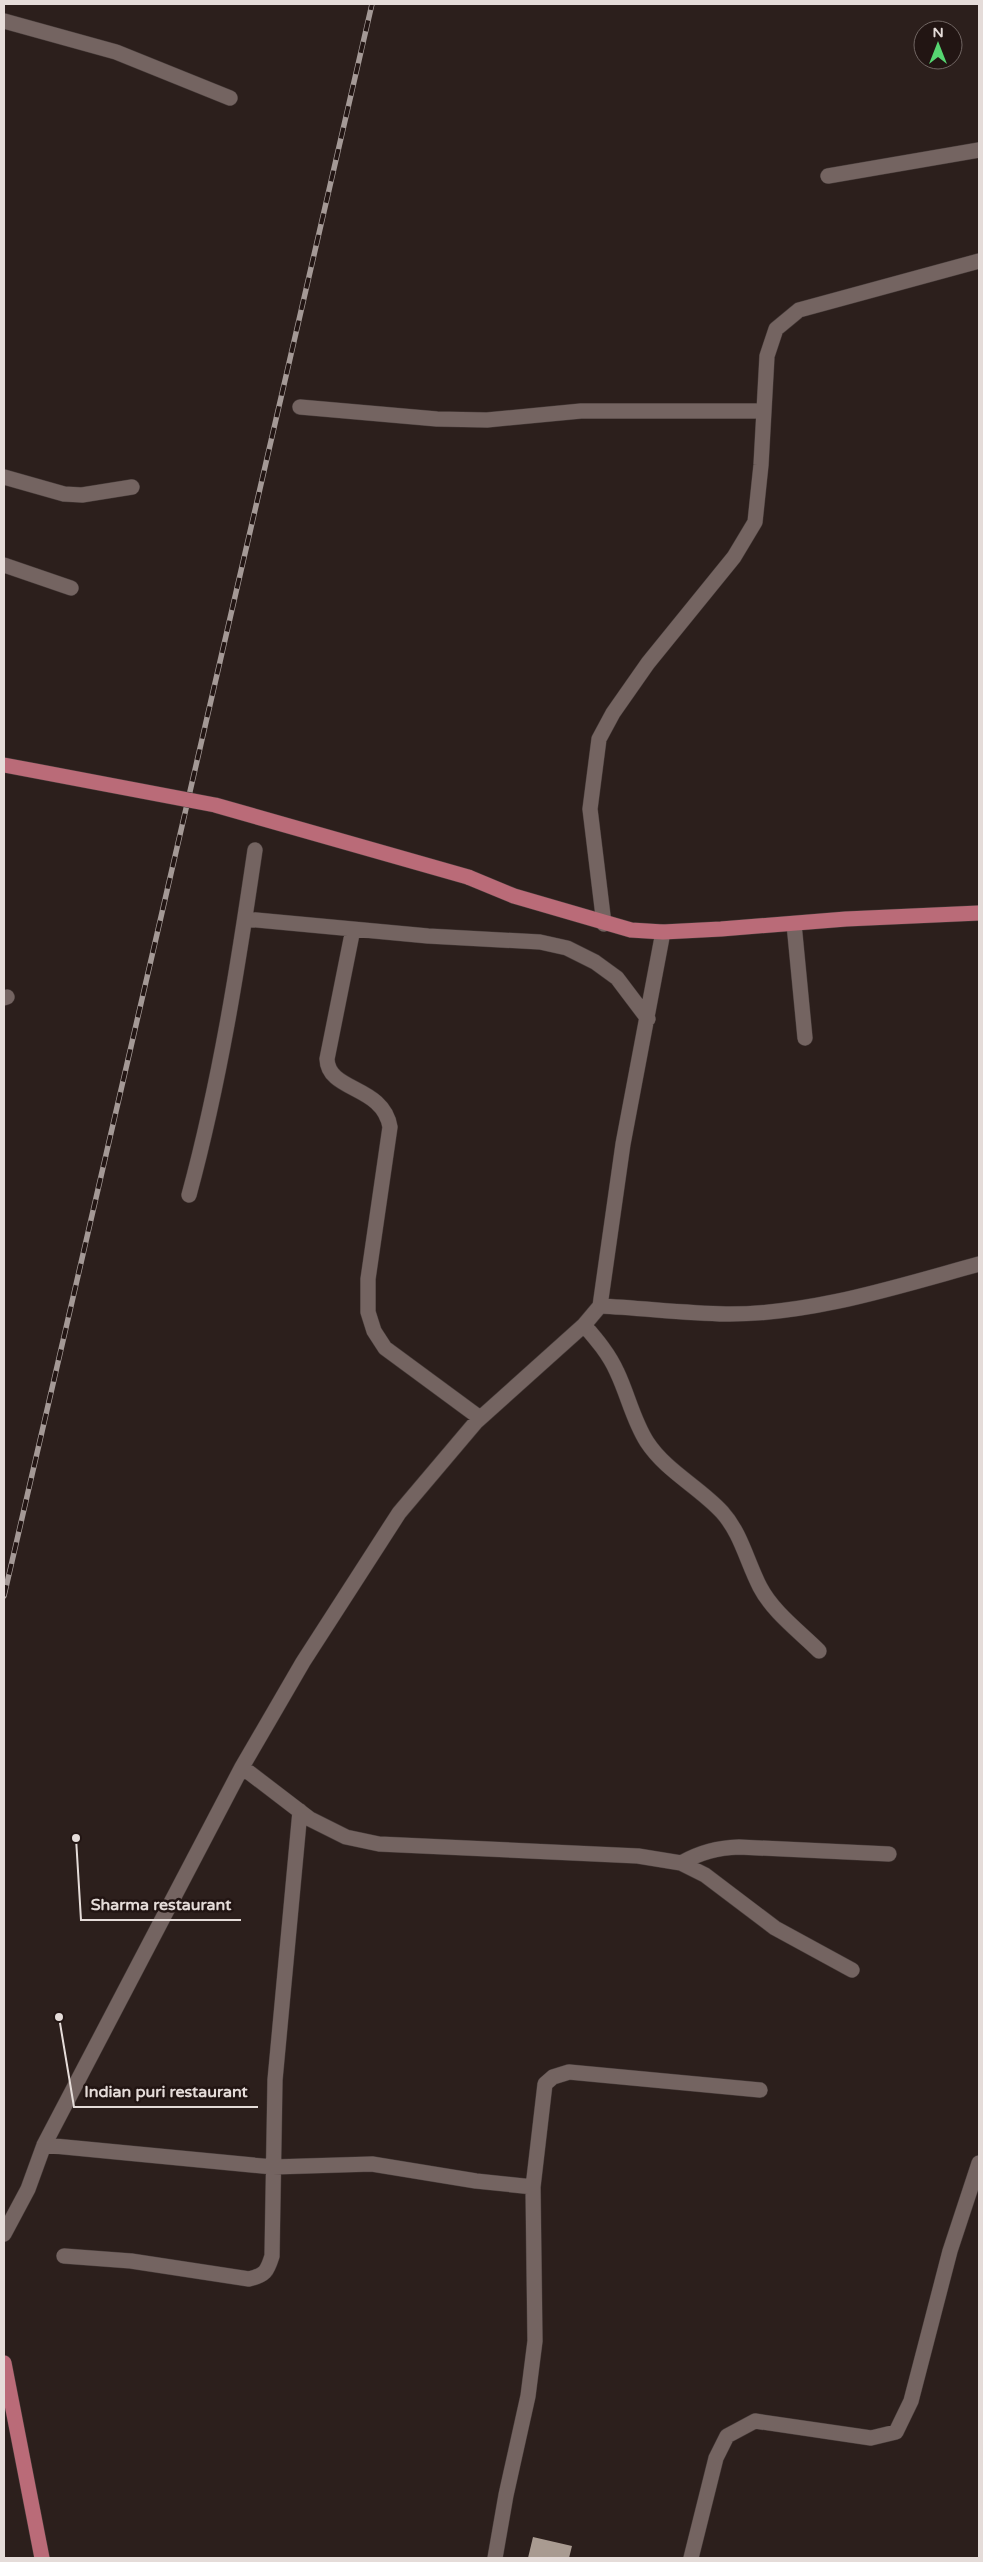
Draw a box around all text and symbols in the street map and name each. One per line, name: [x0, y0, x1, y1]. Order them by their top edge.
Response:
north arrow: [913, 20, 963, 70]
text: N: [932, 24, 944, 41]
callout: Sharma restaurant: [81, 1889, 241, 1920]
text: Sharma restaurant: [91, 1895, 232, 1915]
callout: Indian puri restaurant: [74, 2076, 258, 2107]
text: Indian puri restaurant: [84, 2082, 249, 2102]

